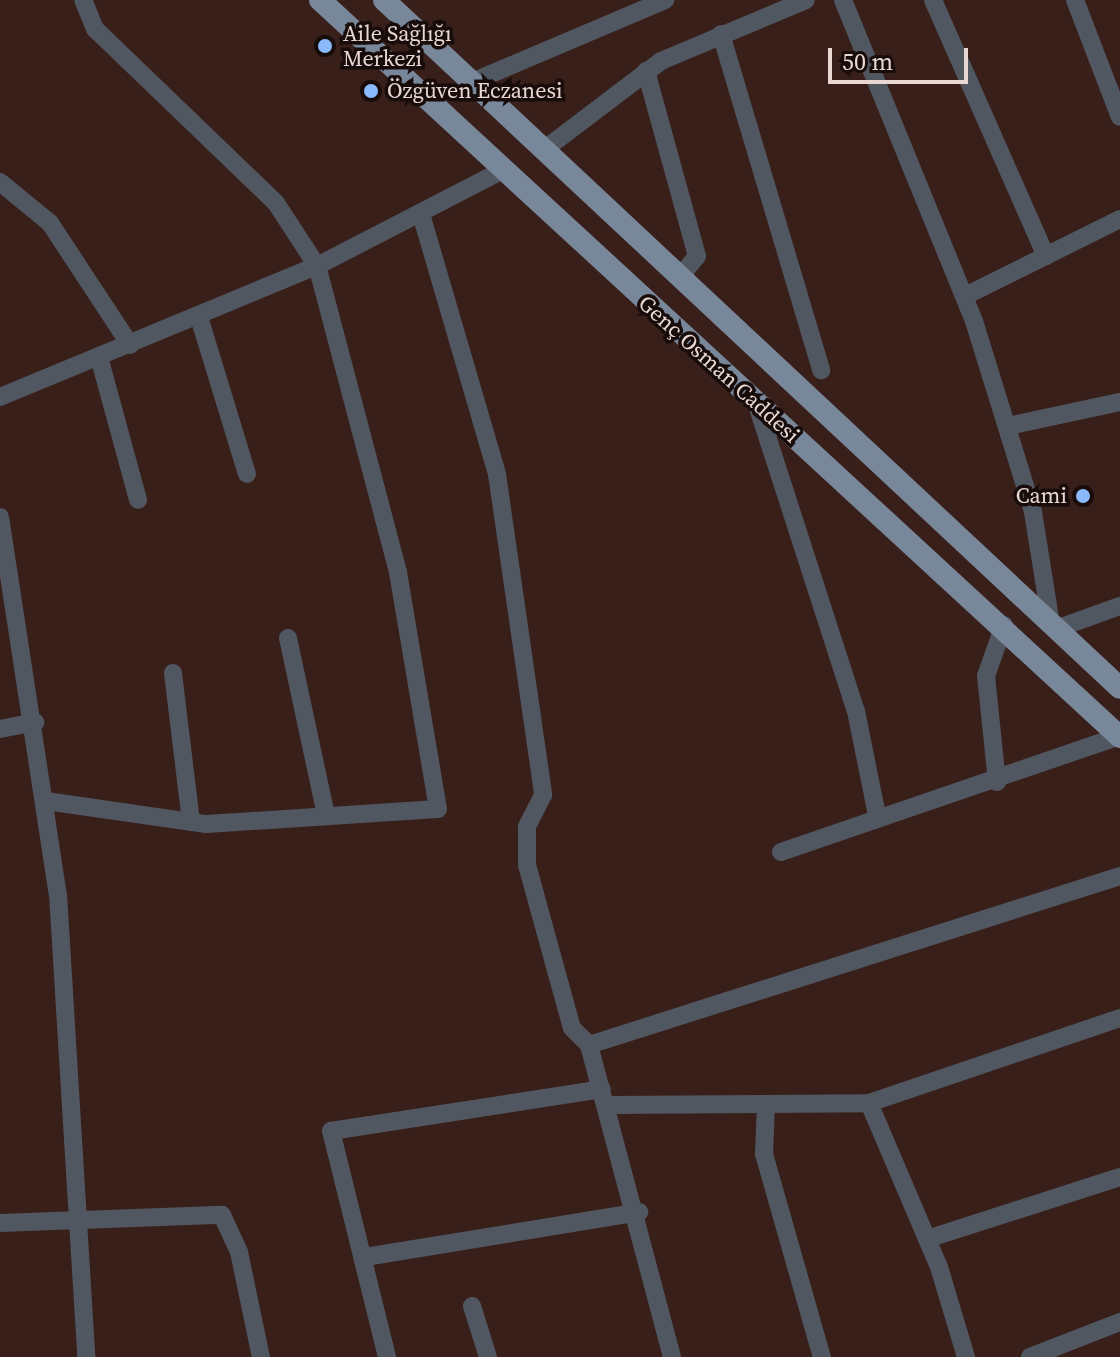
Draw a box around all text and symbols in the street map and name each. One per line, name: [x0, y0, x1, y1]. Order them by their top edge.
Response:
place label: Aile Sağlığı Merkezi: [343, 20, 452, 72]
scale bar: [832, 32, 972, 82]
marker: Aile Sağlığı Merkezi: [314, 35, 336, 57]
text: 50 m: [842, 45, 893, 78]
place label: Özgüven Eczanesi: [387, 78, 562, 104]
marker: Özgüven Eczanesi: [362, 82, 380, 100]
street label: Genç Osman Caddesi: [633, 290, 805, 448]
place label: Cami: [1016, 483, 1067, 509]
marker: Cami: [1074, 487, 1092, 505]

